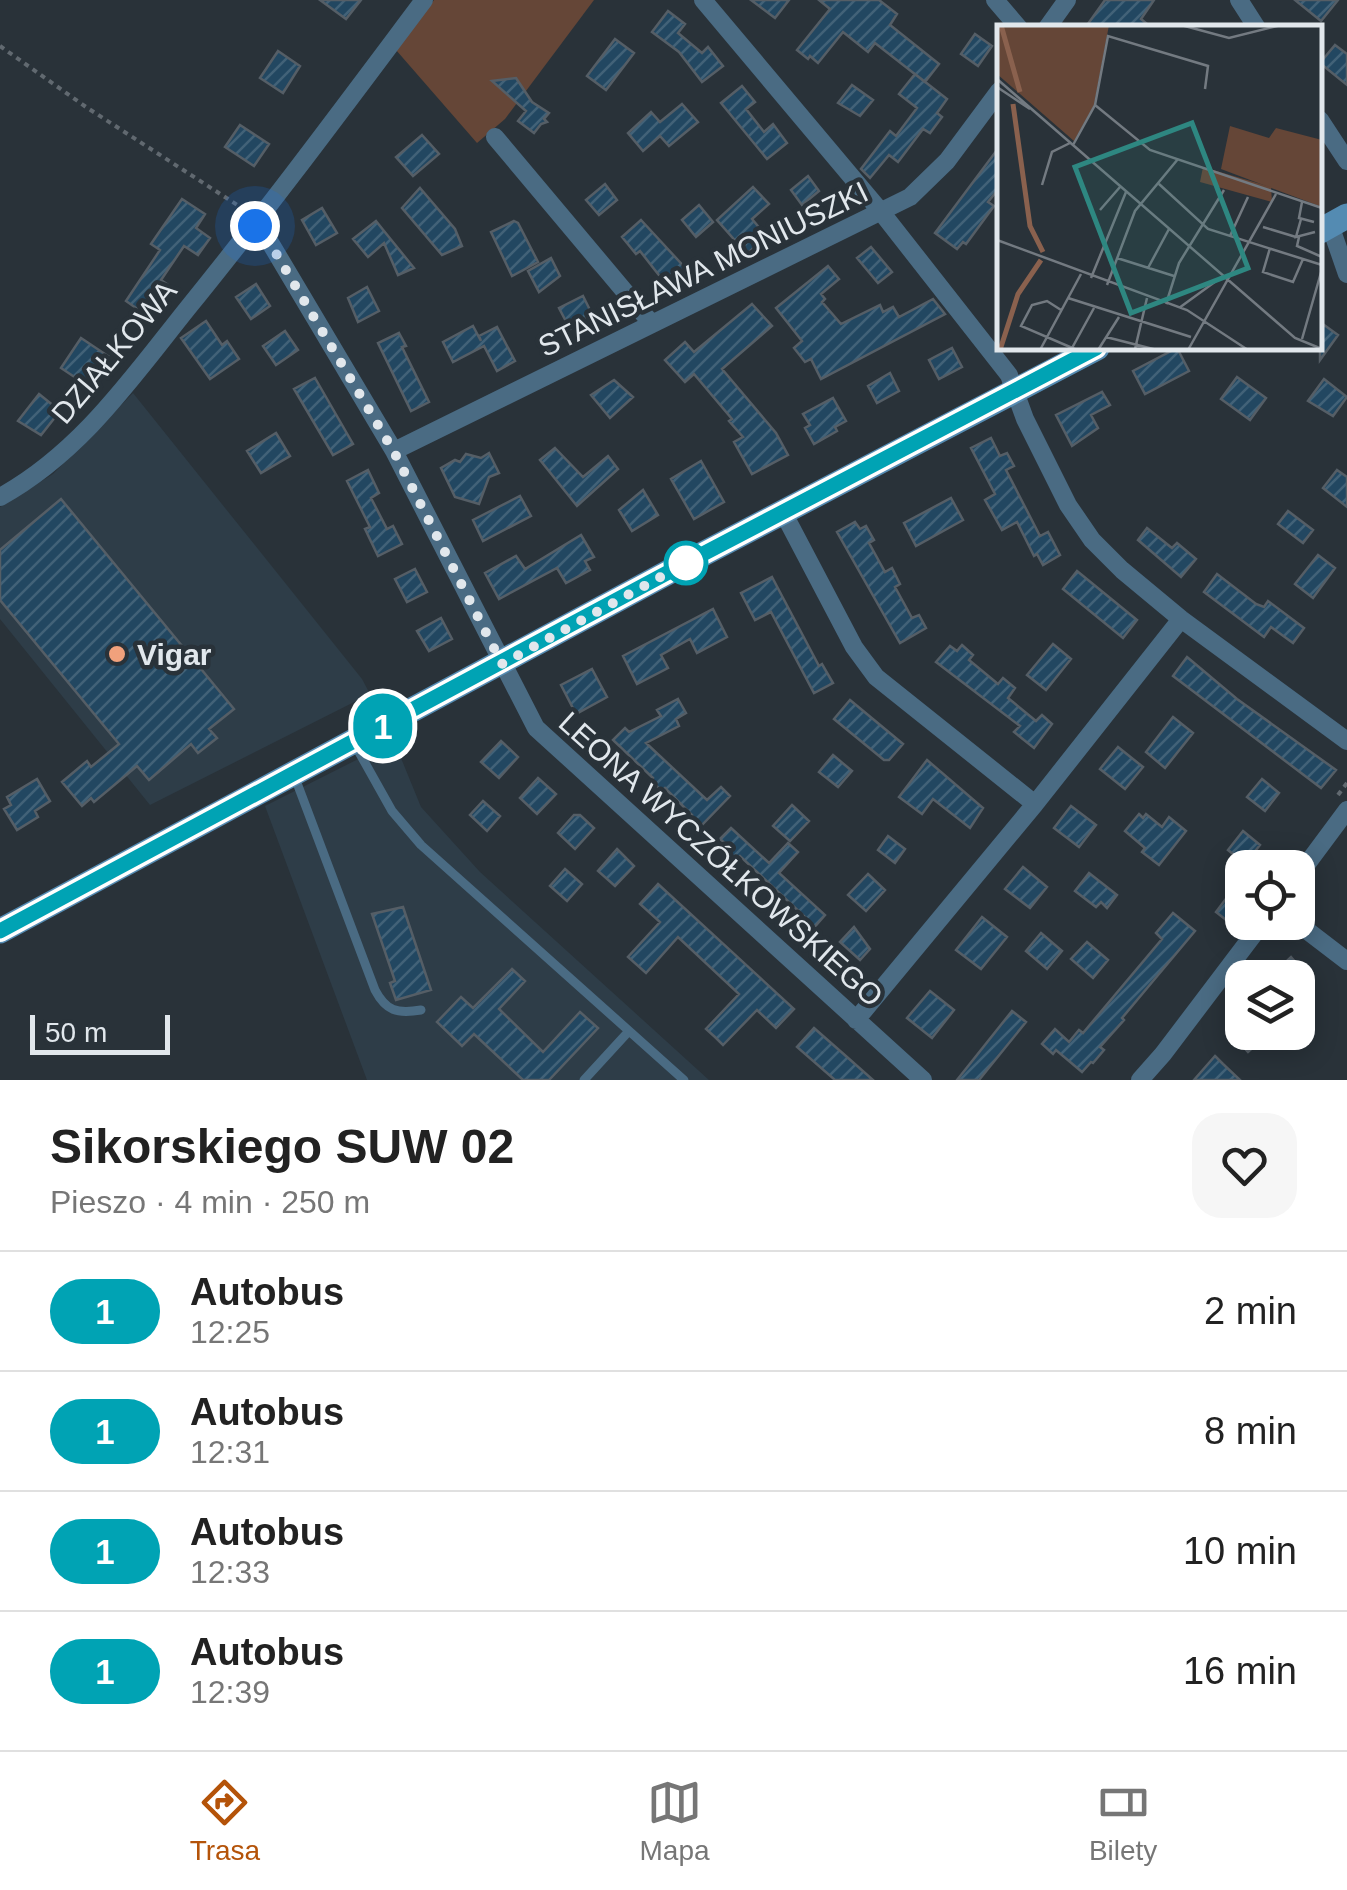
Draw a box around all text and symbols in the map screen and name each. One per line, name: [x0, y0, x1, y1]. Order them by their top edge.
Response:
inset map: [997, 25, 1322, 350]
street label: STANISŁAWA MONIUSZKI: [533, 175, 873, 363]
your location: [230, 201, 280, 251]
street label: DZIAŁKOWA: [45, 274, 183, 430]
unlabelled marker: [665, 542, 707, 584]
place label: Vigar: [137, 638, 212, 671]
marker: Vigar: [106, 643, 128, 665]
line badge: 1: [350, 694, 416, 758]
street label: LEONA WYCZÓŁKOWSKIEGO: [553, 705, 889, 1013]
text: 1: [373, 707, 393, 746]
map controls: [1225, 850, 1315, 1050]
button: locate: [1225, 850, 1315, 940]
button: layers: [1225, 960, 1315, 1050]
scale bar: [30, 1010, 170, 1054]
text: 50 m: [45, 1017, 107, 1048]
button: heart: [1192, 1113, 1297, 1218]
text: Sikorskiego SUW 02: [50, 1120, 514, 1173]
text: Pieszo · 4 min · 250 m: [50, 1184, 370, 1220]
text: Autobus: [190, 1271, 344, 1313]
text: 2 min: [1204, 1290, 1297, 1332]
text: 1: [95, 1292, 115, 1331]
text: 12:25: [190, 1314, 270, 1350]
text: Autobus: [190, 1391, 344, 1433]
text: 8 min: [1204, 1410, 1297, 1452]
text: 1: [95, 1412, 115, 1451]
text: 12:31: [190, 1434, 270, 1470]
text: Autobus: [190, 1511, 344, 1553]
text: 10 min: [1183, 1530, 1297, 1572]
text: 1: [95, 1532, 115, 1571]
text: 12:33: [190, 1554, 270, 1590]
text: Autobus: [190, 1631, 344, 1673]
text: 16 min: [1183, 1650, 1297, 1692]
text: 1: [95, 1652, 115, 1691]
text: 12:39: [190, 1674, 270, 1710]
tab: Trasa: [190, 1775, 260, 1867]
tab: Mapa: [640, 1775, 710, 1867]
tab: Bilety: [1089, 1775, 1157, 1867]

